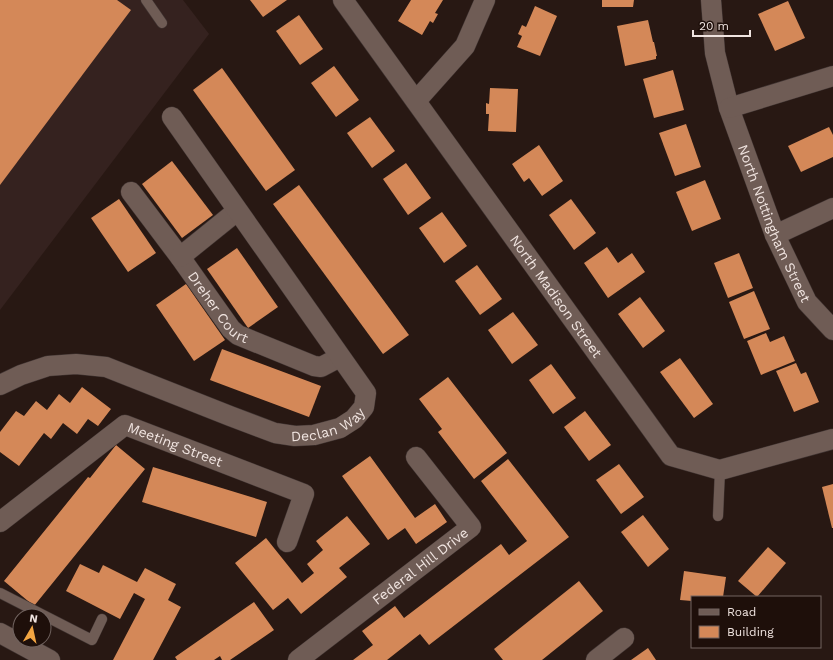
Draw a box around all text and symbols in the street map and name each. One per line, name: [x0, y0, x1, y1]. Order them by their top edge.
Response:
scale bar: [693, 12, 750, 38]
text: 20 m: [699, 19, 729, 33]
street label: North Nottingham Street: [735, 142, 814, 305]
street label: North Madison Street: [507, 232, 606, 361]
street label: Dreher Court: [185, 268, 251, 346]
street label: Declan Way: [290, 404, 369, 444]
street label: Meeting Street: [125, 419, 225, 470]
street label: Federal Hill Drive: [369, 524, 471, 608]
legend: [691, 596, 821, 648]
text: Road: [727, 605, 756, 619]
north arrow: [12, 608, 52, 648]
text: N: [28, 612, 39, 626]
text: Building: [727, 625, 774, 639]

